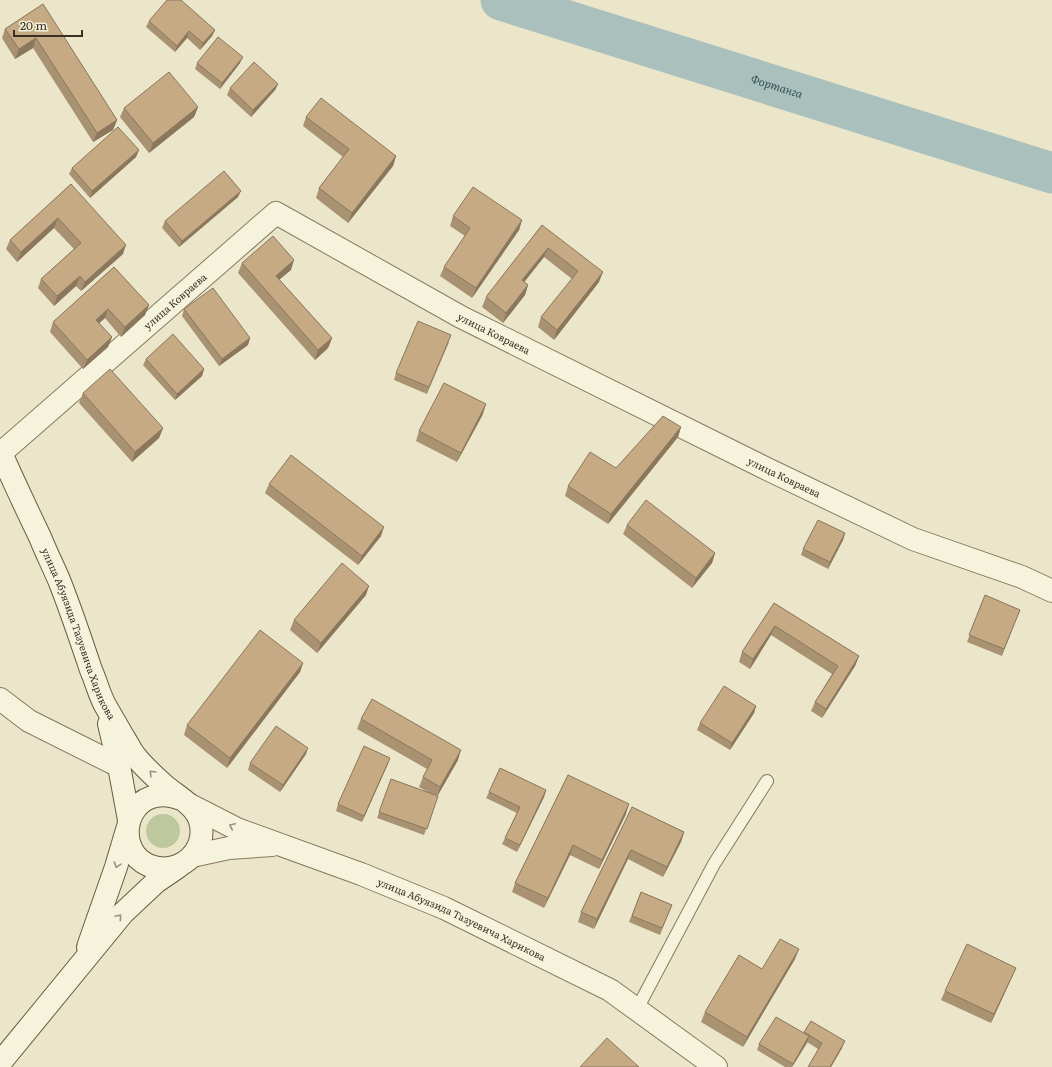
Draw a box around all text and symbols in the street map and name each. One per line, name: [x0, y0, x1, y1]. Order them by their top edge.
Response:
scale bar: [14, 12, 82, 38]
text: 20 m: [20, 16, 47, 34]
water label: Фортанга: [749, 70, 806, 101]
street label: улица Ковраева: [140, 269, 210, 332]
street label: улица Ковраева: [455, 309, 533, 358]
street label: улица Ковраева: [746, 453, 824, 501]
street label: улица Абуязида Тазуевича Харикова: [38, 545, 120, 723]
one-way arrow: [149, 770, 157, 778]
one-way arrow: [228, 823, 236, 831]
one-way arrow: [113, 861, 121, 868]
street label: улица Абуязида Тазуевича Харикова: [375, 874, 549, 964]
one-way arrow: [115, 914, 122, 922]

